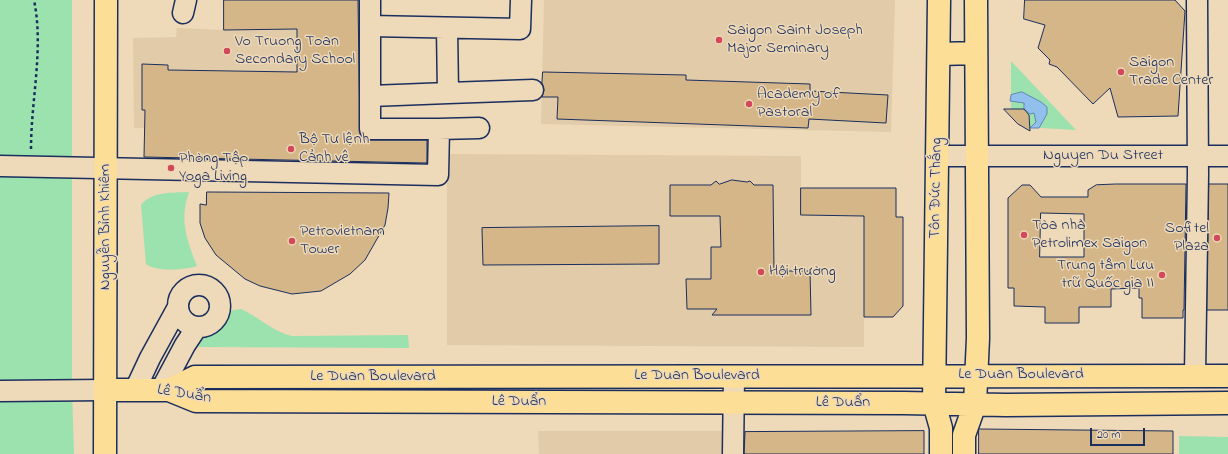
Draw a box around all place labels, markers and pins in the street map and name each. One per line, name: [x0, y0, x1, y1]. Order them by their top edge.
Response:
place label: Saigon Saint Joseph Major Seminary: [727, 21, 863, 59]
place label: Vo Truong Toan Secondary School: [235, 32, 355, 70]
marker: Saigon Saint Joseph Major Seminary: [714, 35, 724, 45]
marker: Vo Truong Toan Secondary School: [222, 46, 232, 56]
place label: Saigon Trade Center: [1129, 53, 1213, 91]
marker: Saigon Trade Center: [1116, 67, 1126, 77]
place label: Academy of Pastoral: [757, 85, 840, 123]
marker: Academy of Pastoral: [744, 99, 754, 109]
place label: Bộ Tư lệnh Cảnh vệ: [299, 130, 369, 168]
marker: Bộ Tư lệnh Cảnh vệ: [286, 144, 296, 154]
place label: Phòng Tập Yoga Living: [179, 149, 248, 187]
marker: Phòng Tập Yoga Living: [166, 163, 176, 173]
place label: Tòa nhà Petrolimex Saigon: [1032, 216, 1147, 254]
place label: Sofitel Plaza: [1165, 219, 1209, 257]
place label: Petrovietnam Tower: [300, 222, 385, 260]
marker: Tòa nhà Petrolimex Saigon: [1019, 230, 1029, 240]
marker: Sofitel Plaza: [1212, 233, 1222, 243]
marker: Petrovietnam Tower: [287, 236, 297, 246]
place label: Trung tâm Lưu trữ Quốc gia II: [1057, 256, 1154, 294]
place label: Hội trường: [769, 262, 836, 282]
marker: Hội trường: [756, 267, 766, 277]
marker: Trung tâm Lưu trữ Quốc gia II: [1157, 270, 1167, 280]

